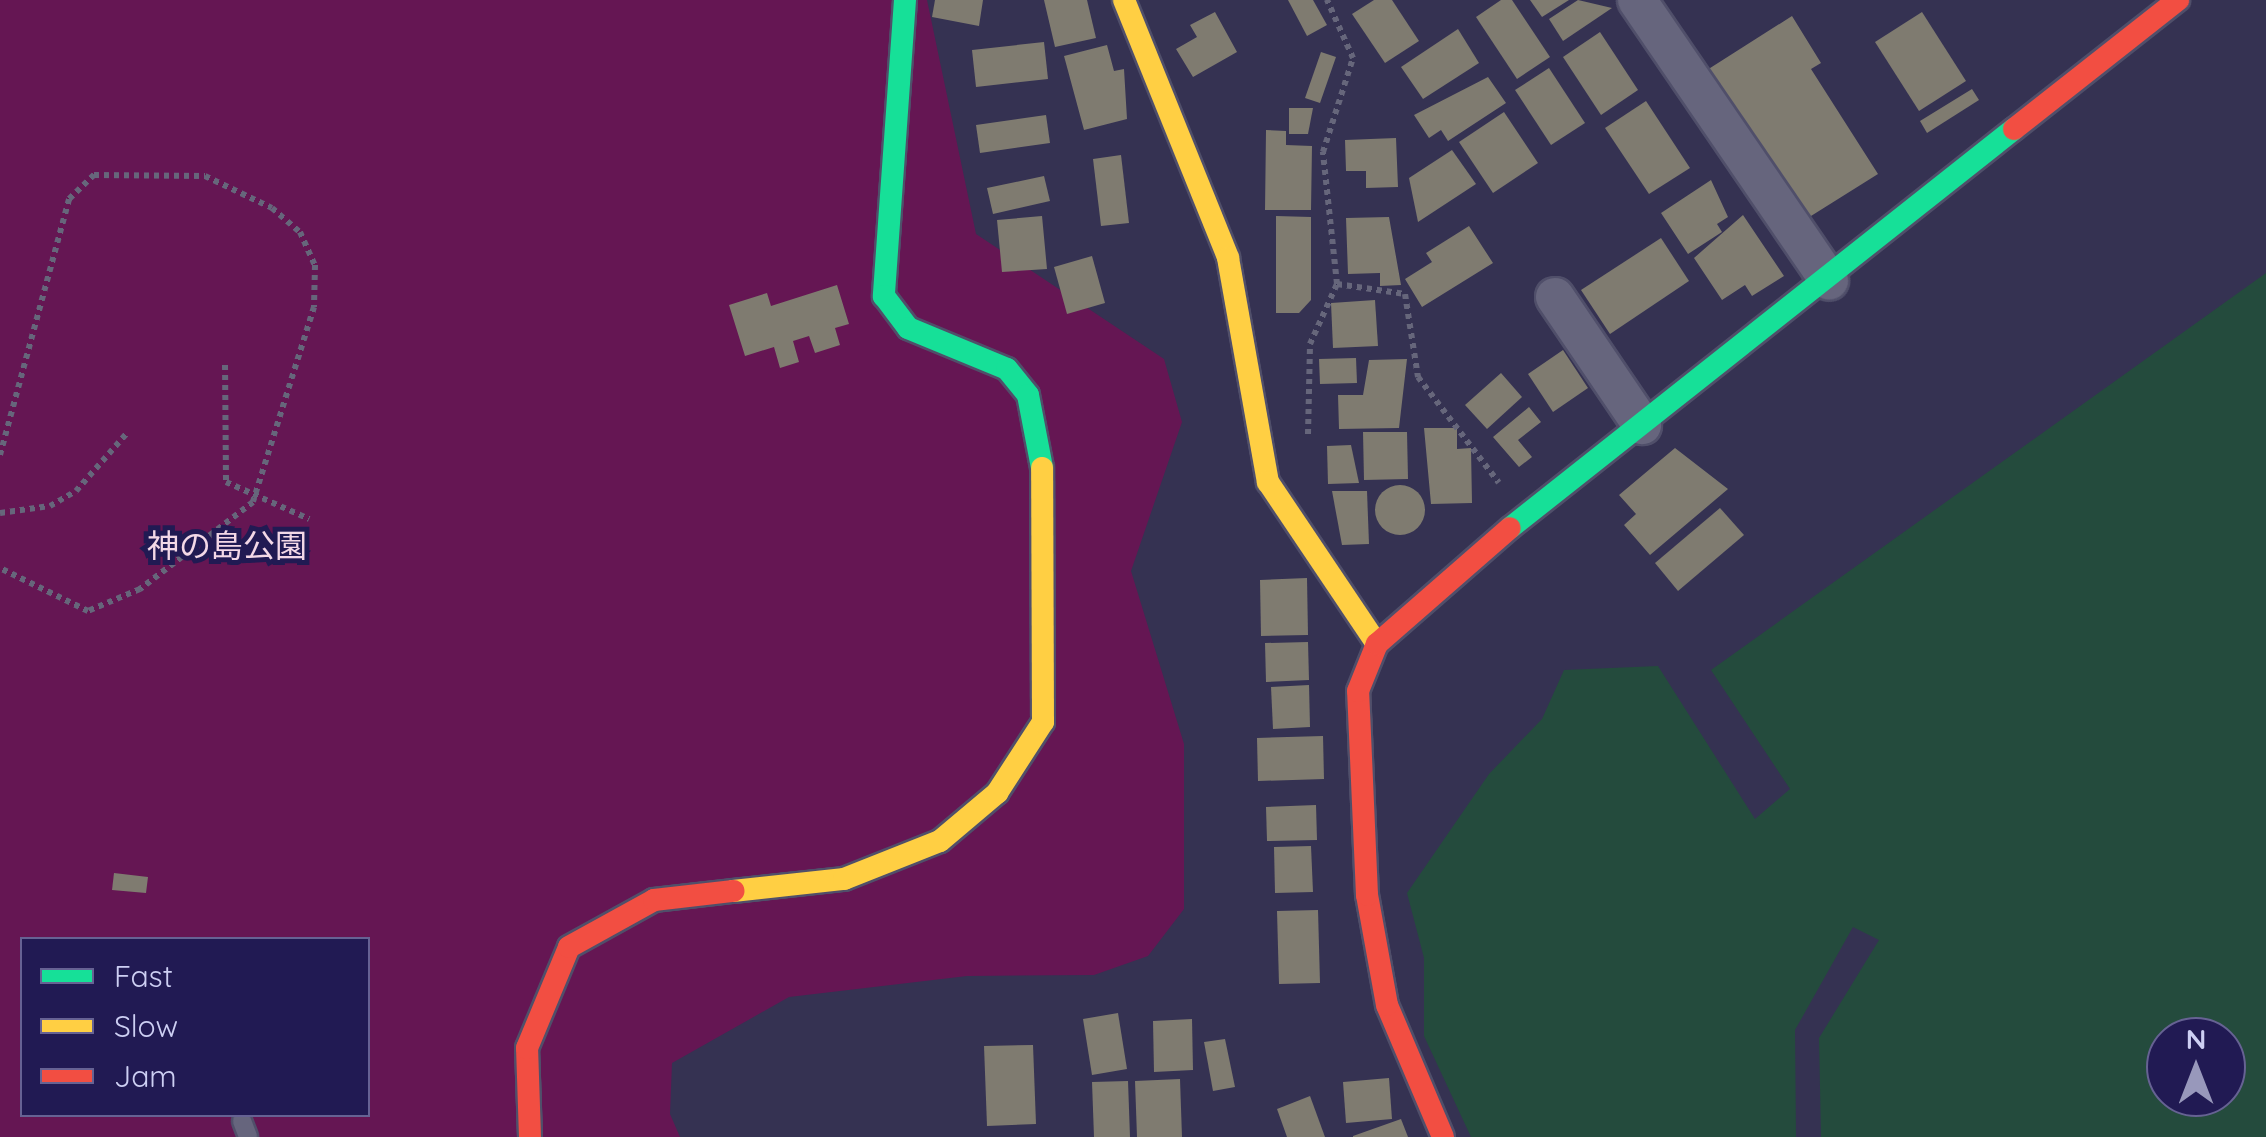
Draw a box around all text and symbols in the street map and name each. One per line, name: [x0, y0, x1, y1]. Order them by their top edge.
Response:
park label: 神の島公園: [147, 526, 307, 564]
legend: [20, 937, 370, 1117]
text: Fast: [114, 957, 173, 995]
text: Slow: [114, 1007, 178, 1045]
north arrow: [2146, 1017, 2246, 1117]
text: N: [2186, 1021, 2206, 1056]
text: Jam: [114, 1057, 177, 1095]

